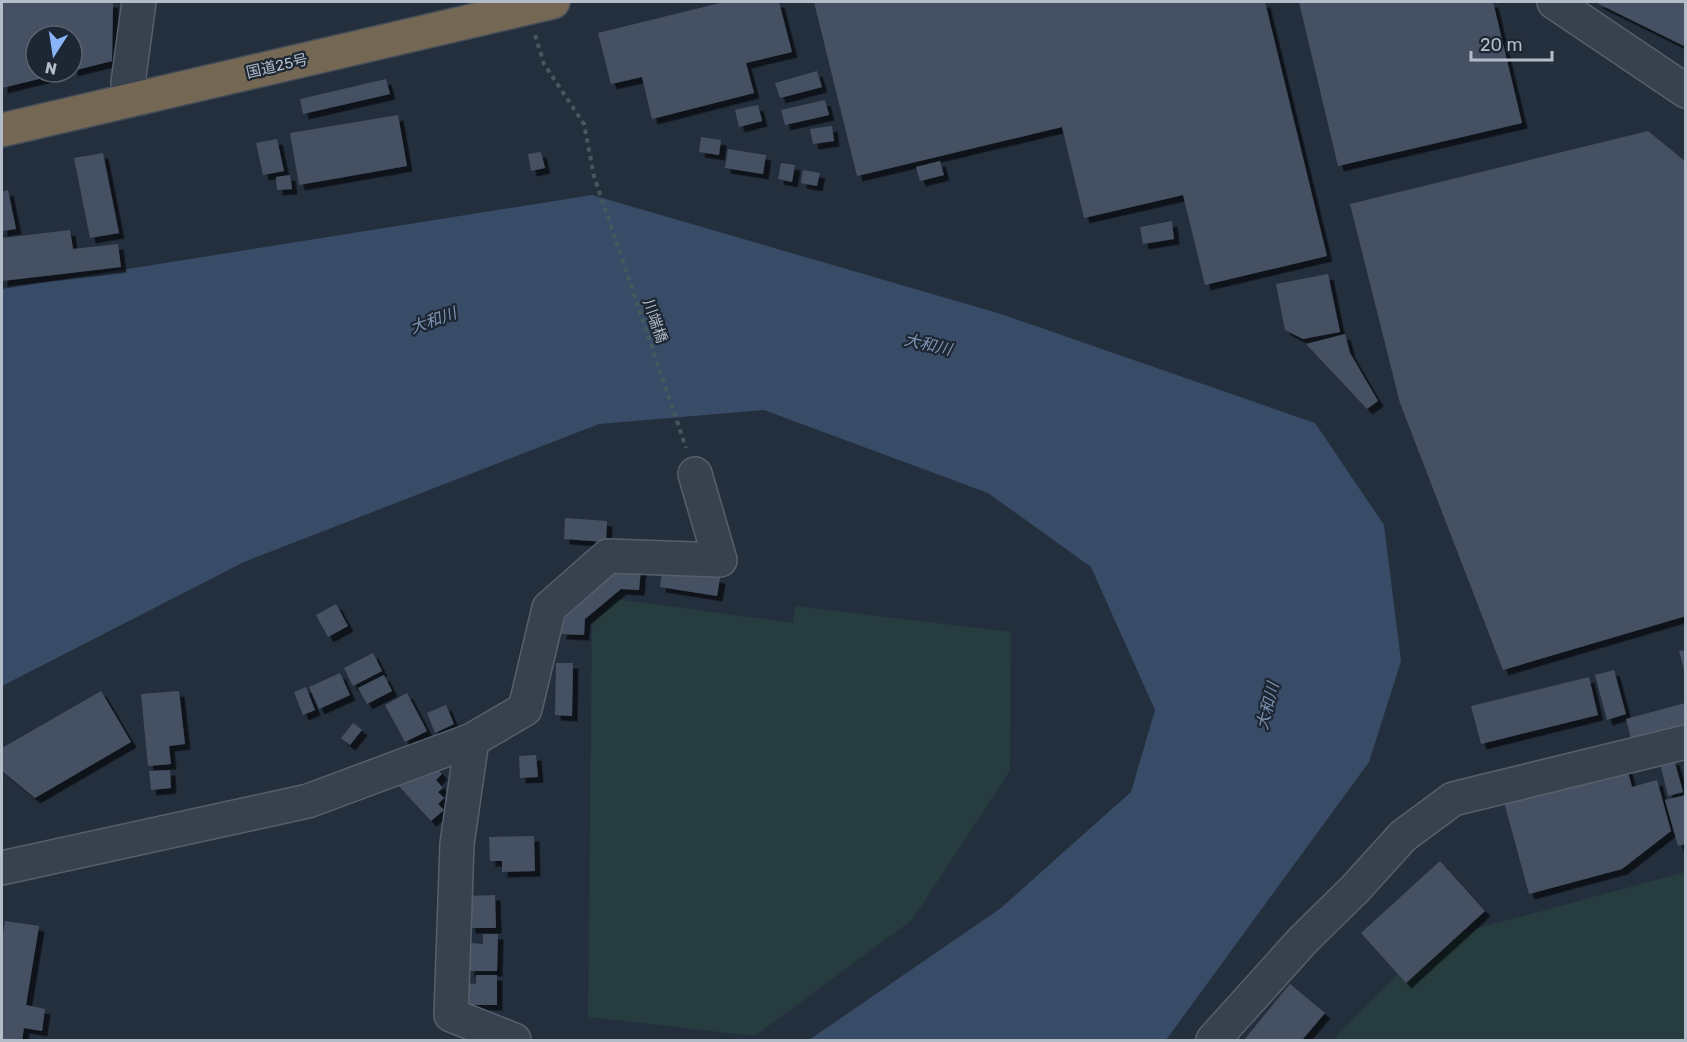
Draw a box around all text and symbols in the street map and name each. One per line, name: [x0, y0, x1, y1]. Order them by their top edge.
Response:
north arrow: [24, 24, 84, 84]
scale bar: [1471, 24, 1552, 62]
text: 20 m: [1480, 34, 1522, 56]
street label: 国道25号: [244, 50, 310, 82]
text: N: [43, 58, 59, 79]
street label: 川端橋: [639, 297, 671, 345]
water label: 大和川: [407, 303, 461, 338]
water label: 大和川: [902, 330, 955, 360]
water label: 大和川: [1252, 679, 1283, 732]

